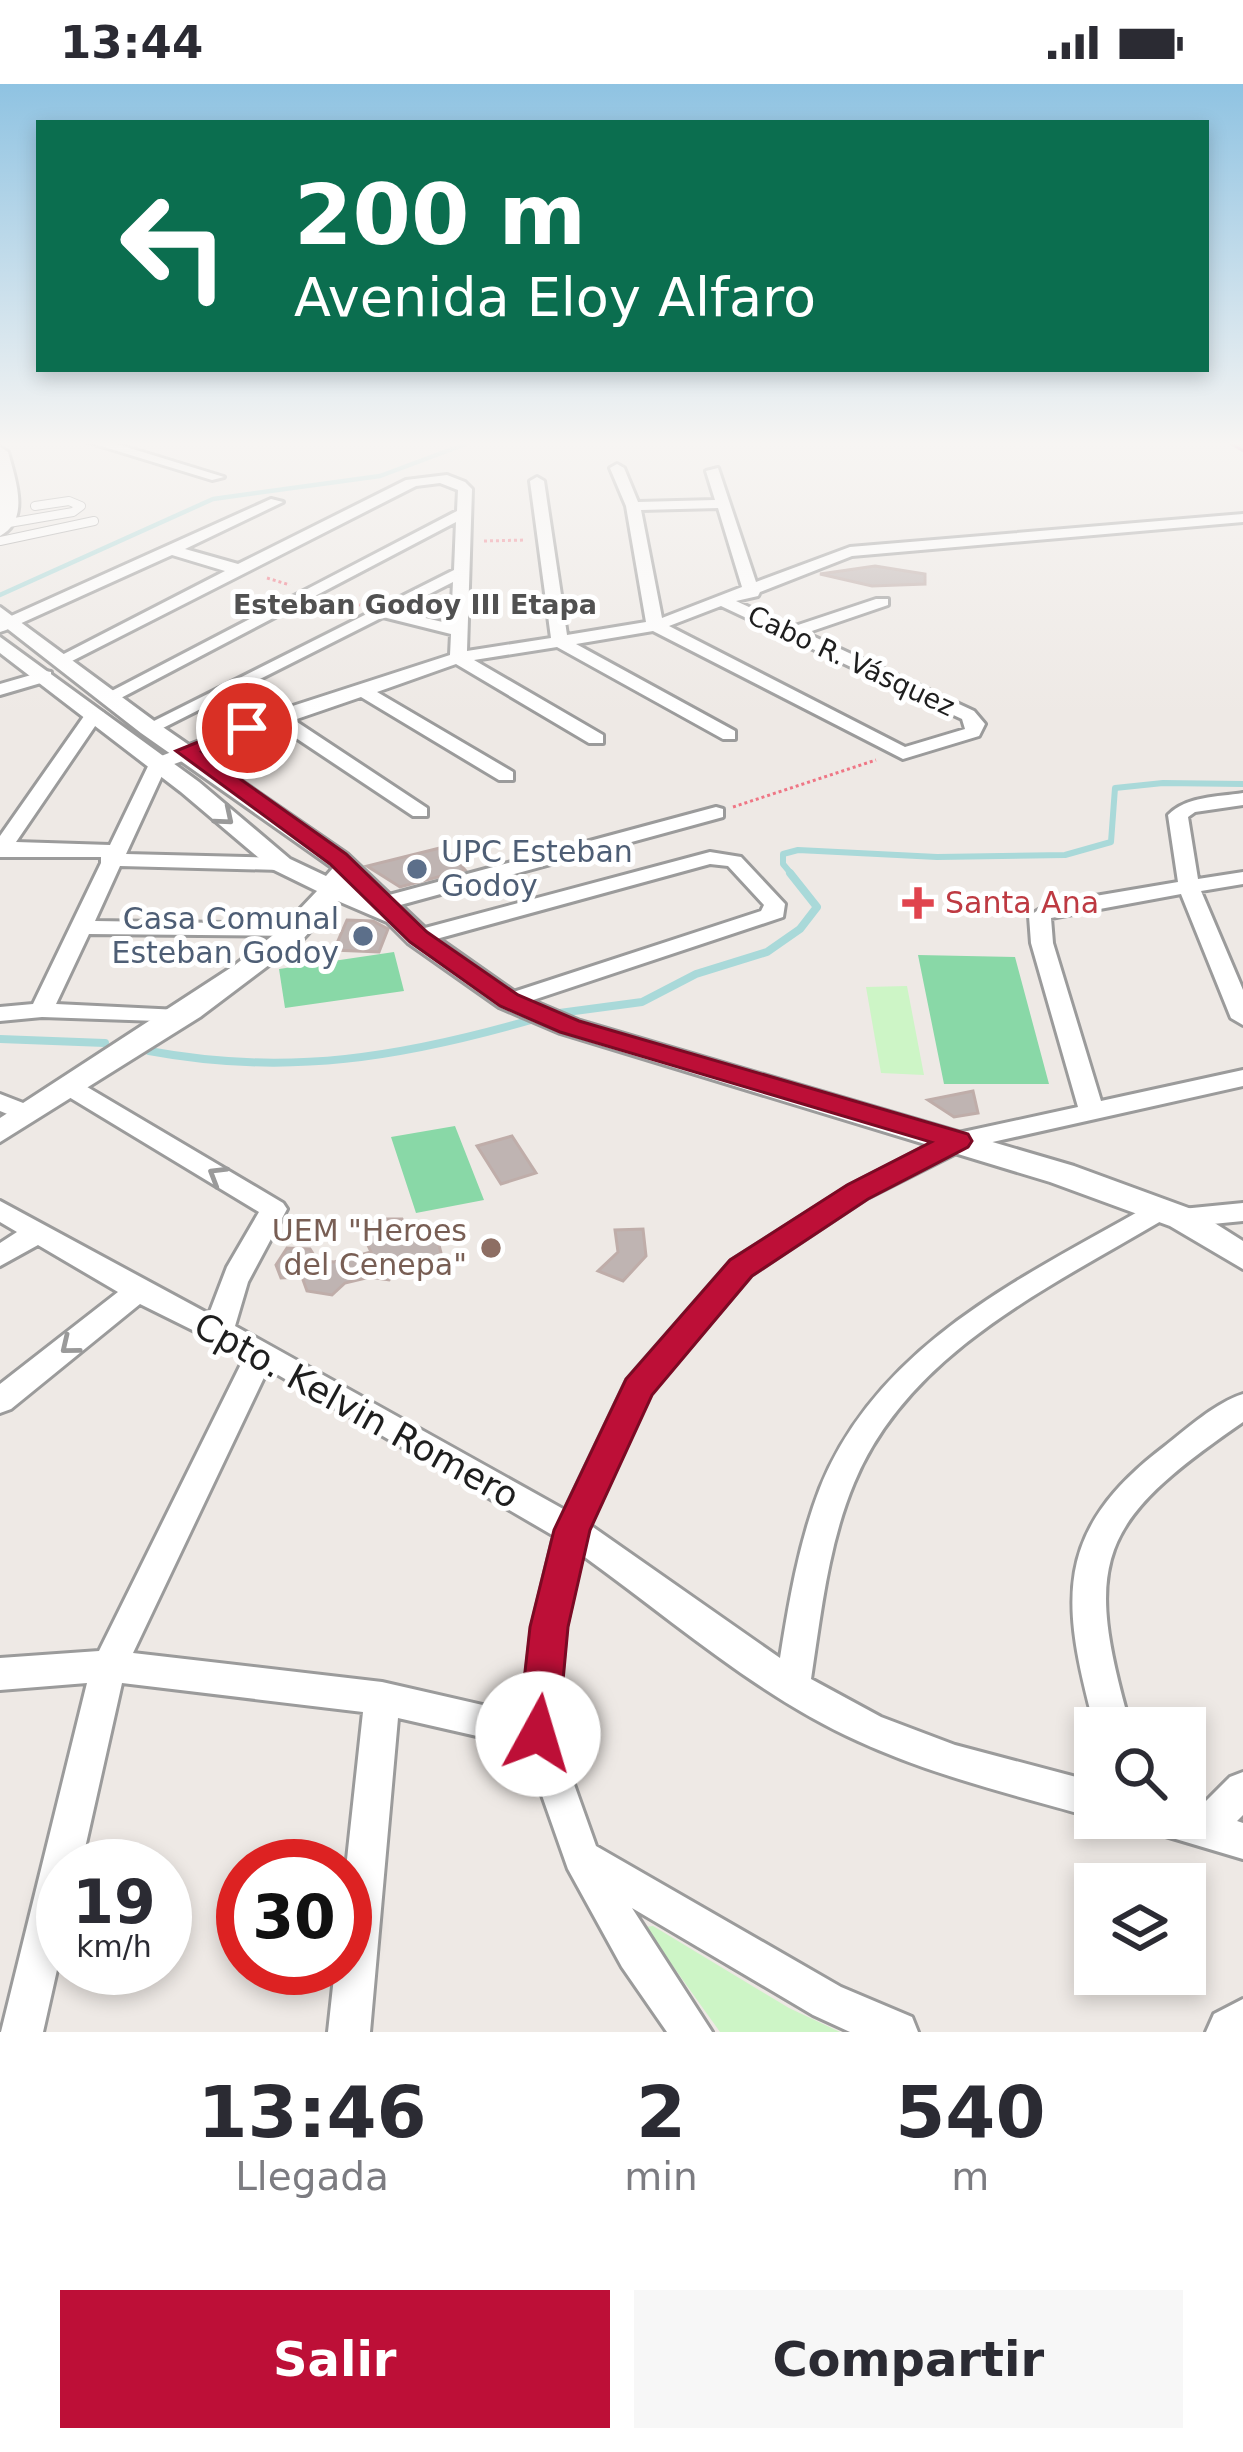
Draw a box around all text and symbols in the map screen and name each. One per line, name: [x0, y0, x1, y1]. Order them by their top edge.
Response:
text: 13:44: [60, 16, 203, 69]
text: 200 m: [294, 166, 586, 264]
icon: left: [96, 168, 252, 324]
text: Avenida Eloy Alfaro: [294, 266, 816, 329]
district label: Esteban Godoy III Etapa: [233, 589, 597, 620]
street label: Cabo R. Vásquez: [743, 599, 960, 722]
pin: [196, 677, 298, 779]
icon: arrive: [214, 695, 280, 761]
one-way arrow: [212, 803, 234, 825]
place label: UPC Esteban Godoy: [441, 834, 633, 903]
marker: UPC Esteban Godoy: [404, 856, 430, 882]
place label: Santa Ana: [945, 885, 1099, 920]
marker: Santa Ana: [902, 887, 934, 919]
place label: Casa Comunal Esteban Godoy: [111, 901, 339, 970]
marker: Casa Comunal Esteban Godoy: [350, 923, 376, 949]
one-way arrow: [208, 1167, 230, 1189]
place label: UEM "Heroes del Cenepa": [272, 1213, 467, 1282]
marker: UEM "Heroes del Cenepa": [478, 1235, 504, 1261]
street label: Cpto. Kelvin Romero: [187, 1304, 526, 1517]
one-way arrow: [60, 1331, 82, 1353]
position arrow: [475, 1671, 601, 1797]
map controls: [1074, 1707, 1206, 1995]
button: search: [1074, 1707, 1206, 1839]
speed limit sign: 30: [216, 1839, 372, 1995]
button: layers: [1074, 1863, 1206, 1995]
text: 19: [72, 1867, 156, 1937]
text: km/h: [76, 1929, 152, 1964]
text: 13:46: [197, 2070, 427, 2154]
text: 2: [636, 2070, 686, 2154]
text: 540: [895, 2070, 1045, 2154]
text: Llegada: [235, 2154, 389, 2199]
text: min: [624, 2154, 698, 2199]
text: m: [951, 2154, 989, 2199]
button: Salir: [60, 2290, 610, 2428]
button: Compartir: [634, 2290, 1183, 2428]

